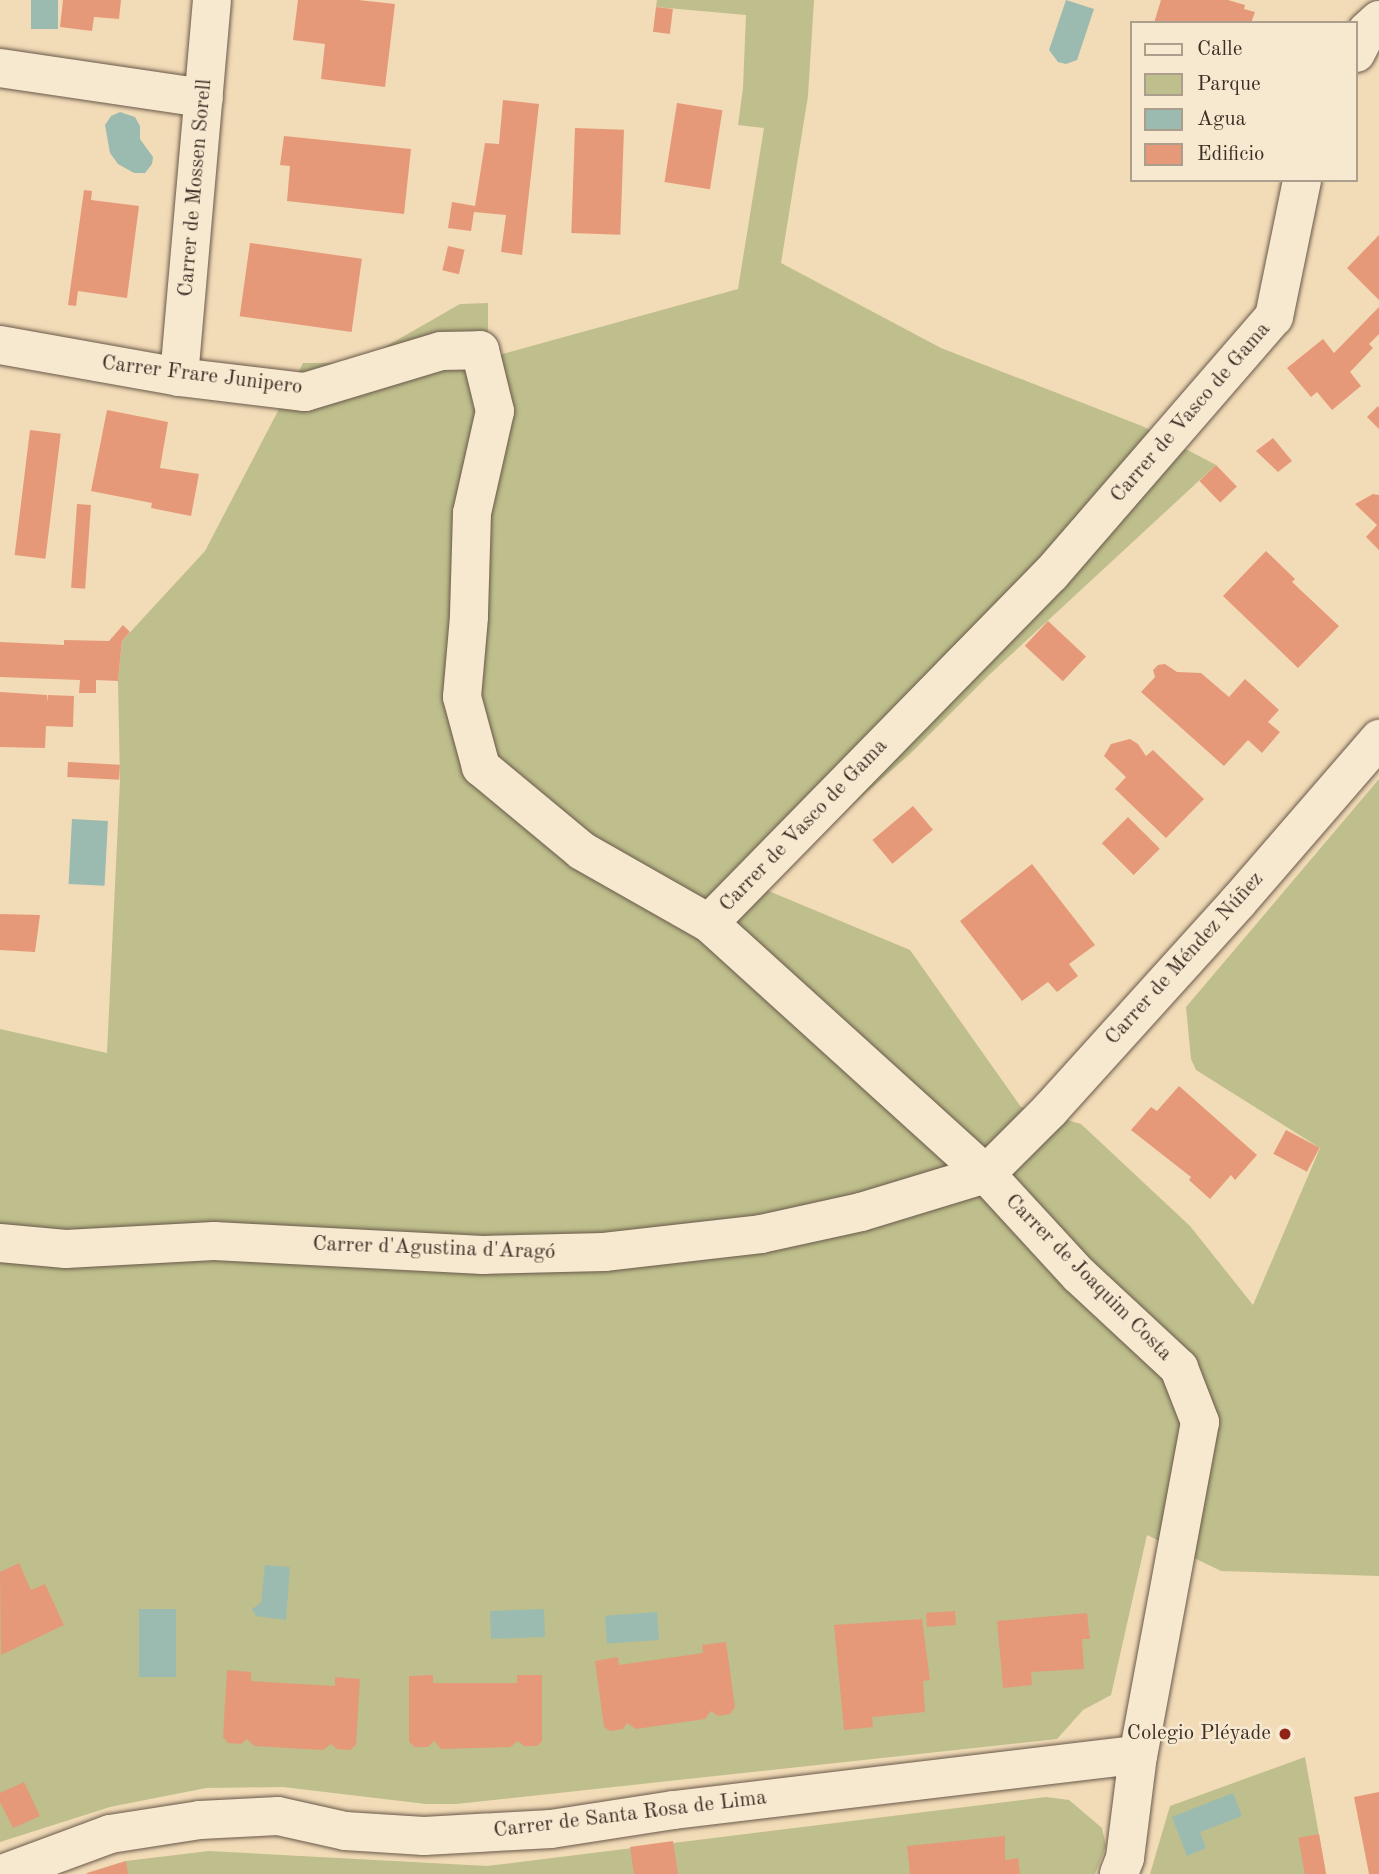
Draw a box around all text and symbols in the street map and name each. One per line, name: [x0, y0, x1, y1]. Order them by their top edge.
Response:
legend: [1130, 21, 1358, 182]
text: Calle: [1197, 39, 1242, 60]
text: Parque: [1197, 74, 1261, 95]
street label: Carrer de Mossen Sorell: [174, 78, 218, 298]
text: Agua: [1197, 109, 1246, 130]
text: Edificio: [1197, 144, 1265, 165]
street label: Carrer de Vasco de Gama: [1106, 318, 1276, 508]
street label: Carrer Frare Junipero: [100, 351, 304, 401]
street label: Carrer de Vasco de Gama: [715, 734, 893, 918]
street label: Carrer de Méndez Núñez: [1101, 867, 1269, 1051]
street label: Carrer de Joaquim Costa: [999, 1189, 1177, 1367]
street label: Carrer d'Agustina d'Aragó: [312, 1232, 556, 1266]
place label: Colegio Pléyade: [1127, 1721, 1271, 1747]
marker: Colegio Pléyade: [1277, 1726, 1293, 1742]
street label: Carrer de Santa Rosa de Lima: [492, 1786, 768, 1844]

